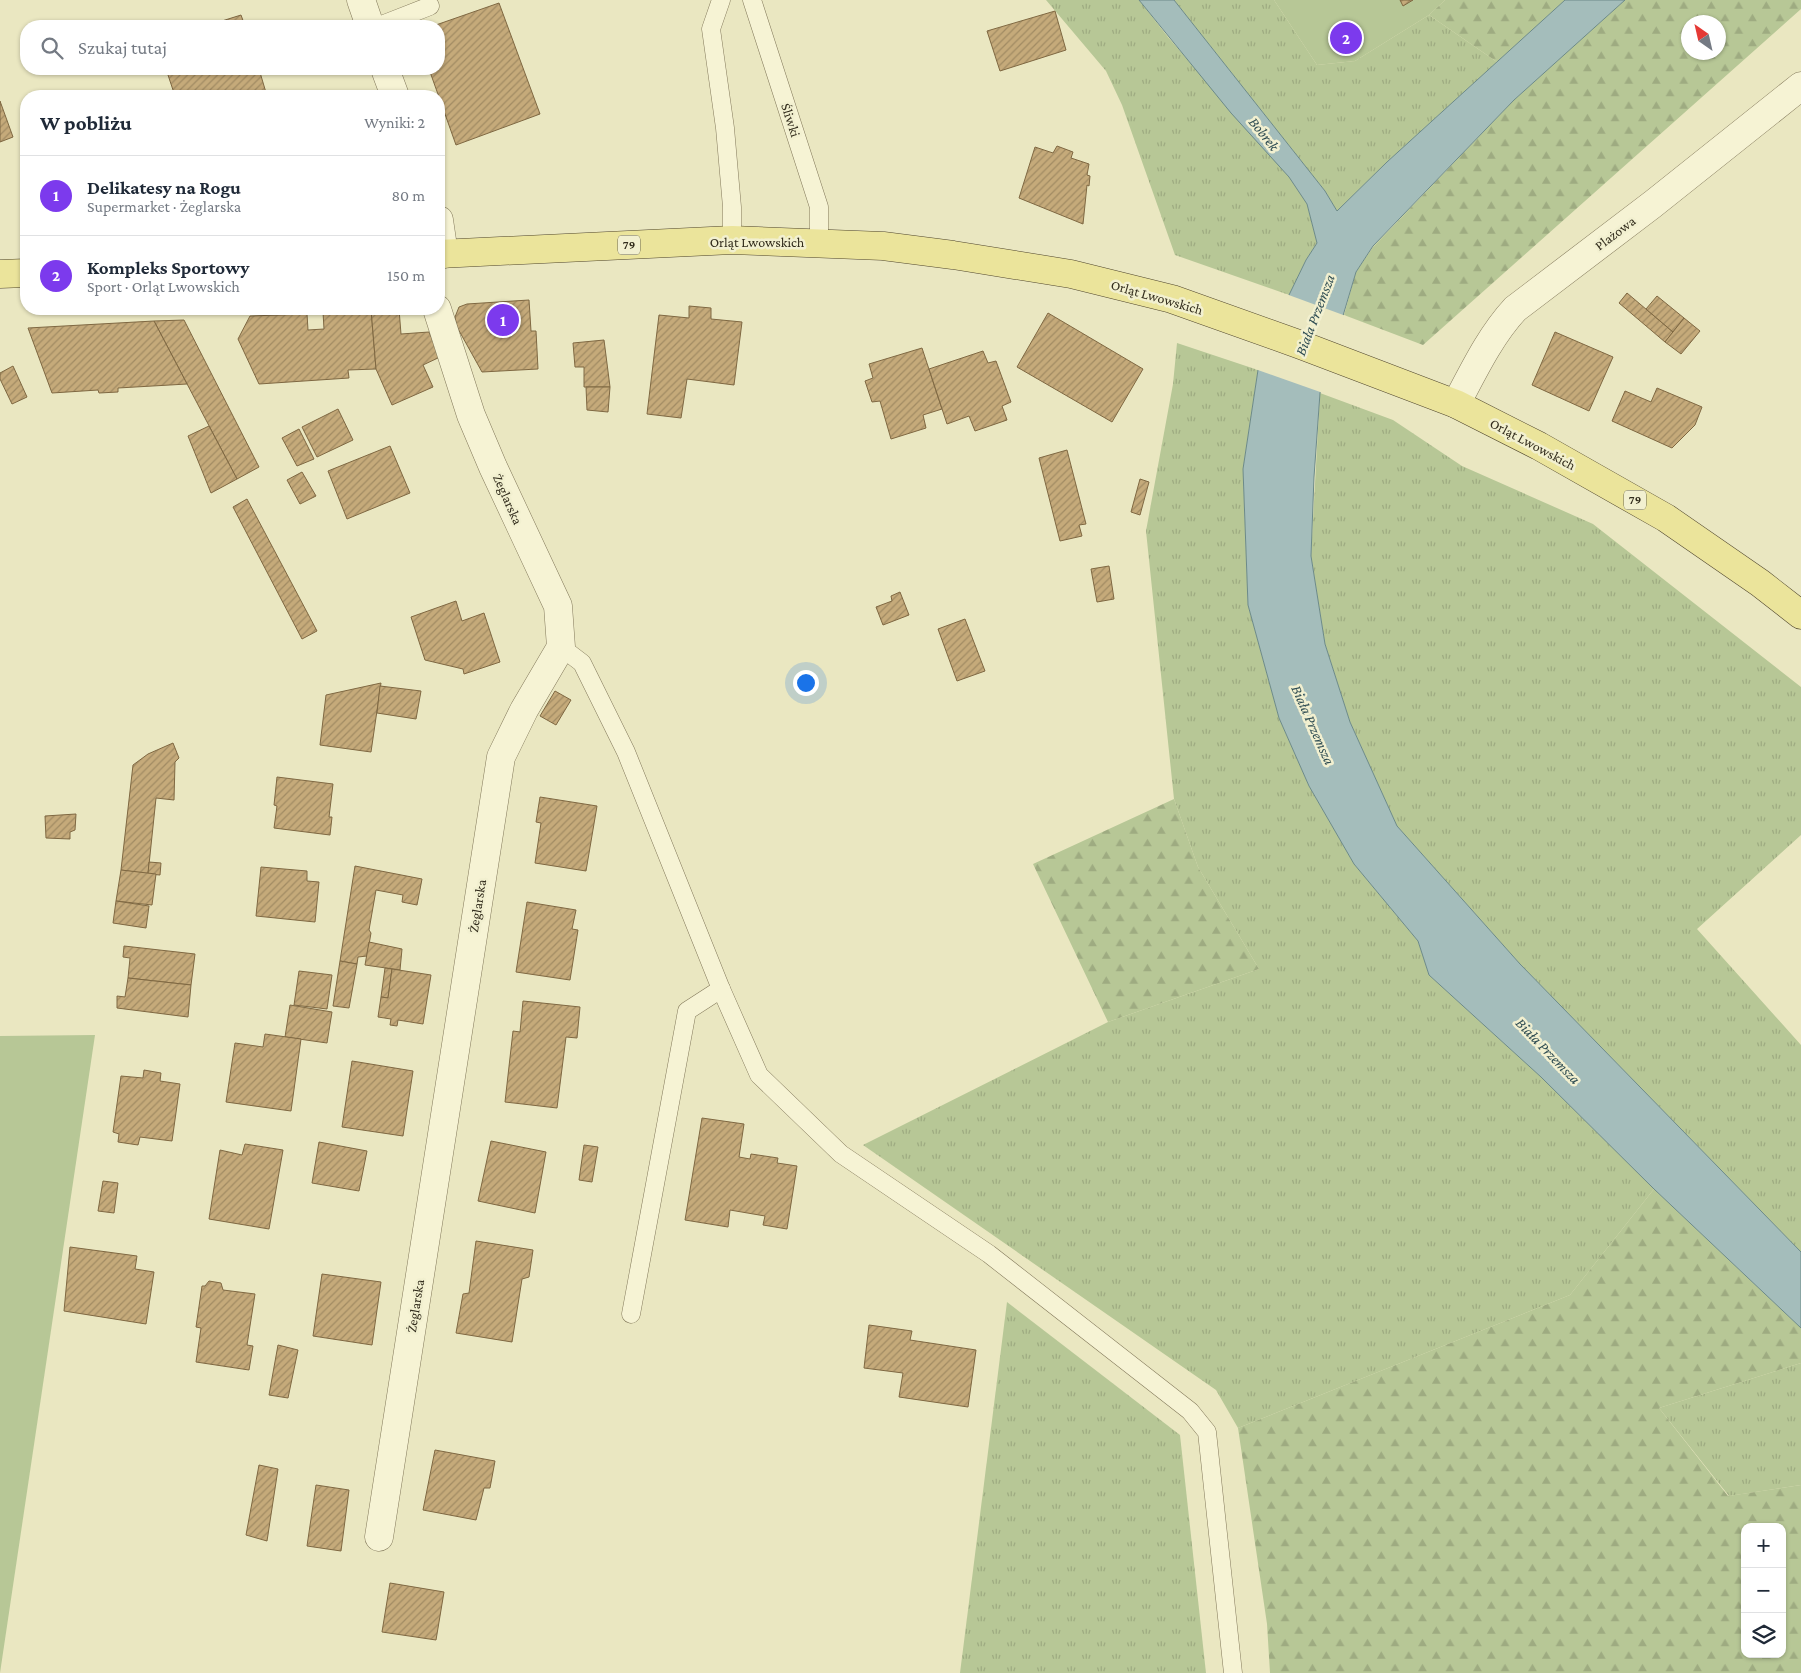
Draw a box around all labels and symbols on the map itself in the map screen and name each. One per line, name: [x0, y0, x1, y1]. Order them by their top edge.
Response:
north arrow: [1681, 15, 1726, 60]
pin: 2: [1330, 19, 1362, 57]
street label: Śliwki: [778, 101, 804, 139]
water label: Bobrek: [1246, 114, 1283, 155]
street label: Plażowa: [1592, 212, 1639, 253]
street label: Orląt Lwowskich: [710, 234, 805, 250]
road number: 79: [618, 236, 640, 254]
water label: Biała Przemsza: [1292, 272, 1338, 358]
street label: Orląt Lwowskich: [1109, 276, 1205, 318]
pin: 1: [487, 301, 519, 339]
street label: Orląt Lwowskich: [1487, 415, 1579, 474]
street label: Żeglarska: [490, 471, 526, 527]
road number: 79: [1624, 490, 1646, 510]
your location: [793, 670, 819, 696]
water label: Biała Przemsza: [1288, 683, 1338, 767]
street label: Żeglarska: [465, 878, 489, 934]
water label: Biała Przemsza: [1513, 1015, 1583, 1087]
street label: Żeglarska: [403, 1278, 427, 1334]

